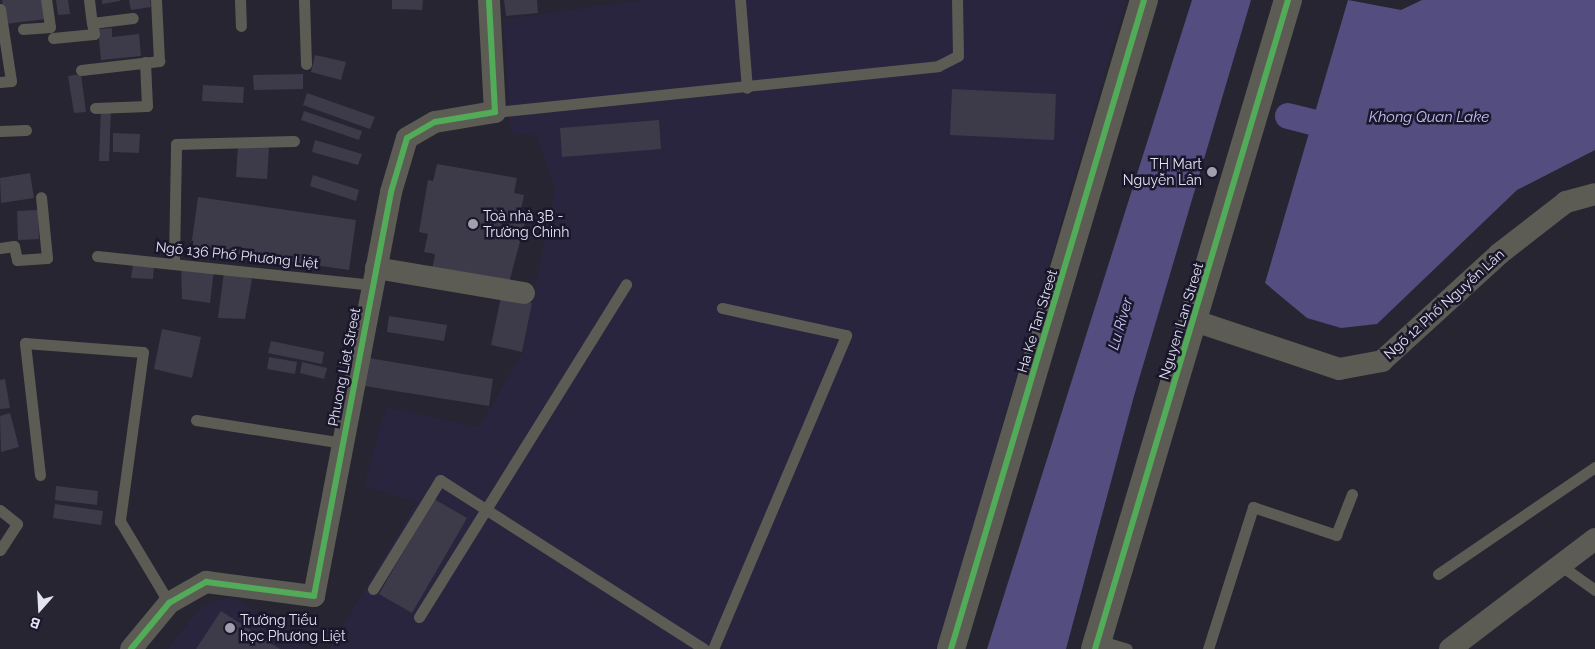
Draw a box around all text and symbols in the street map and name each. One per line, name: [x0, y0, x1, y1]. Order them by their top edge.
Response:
water label: Khong Quan Lake: [1369, 109, 1489, 127]
place label: TH Mart Nguyễn Lân: [1123, 156, 1202, 188]
marker: TH Mart Nguyễn Lân: [1206, 166, 1218, 178]
place label: Toà nhà 3B - Trường Chinh: [483, 208, 569, 240]
marker: Toà nhà 3B - Trường Chinh: [467, 218, 479, 230]
street label: Ngõ 136 Phố Phương Liệt: [155, 238, 319, 272]
street label: Ngõ 12 Phố Nguyễn Lân: [1380, 246, 1508, 362]
street label: Nguyen Lan Street: [1155, 261, 1207, 381]
street label: Ha Ke Tan Street: [1013, 267, 1061, 375]
water label: Lu River: [1105, 296, 1137, 352]
street label: Phuong Liet Street: [324, 306, 364, 428]
north arrow: [15, 584, 65, 634]
place label: Trường Tiểu học Phương Liệt: [240, 612, 346, 644]
text: B: [28, 614, 42, 632]
marker: Trường Tiểu học Phương Liệt: [224, 622, 236, 634]

